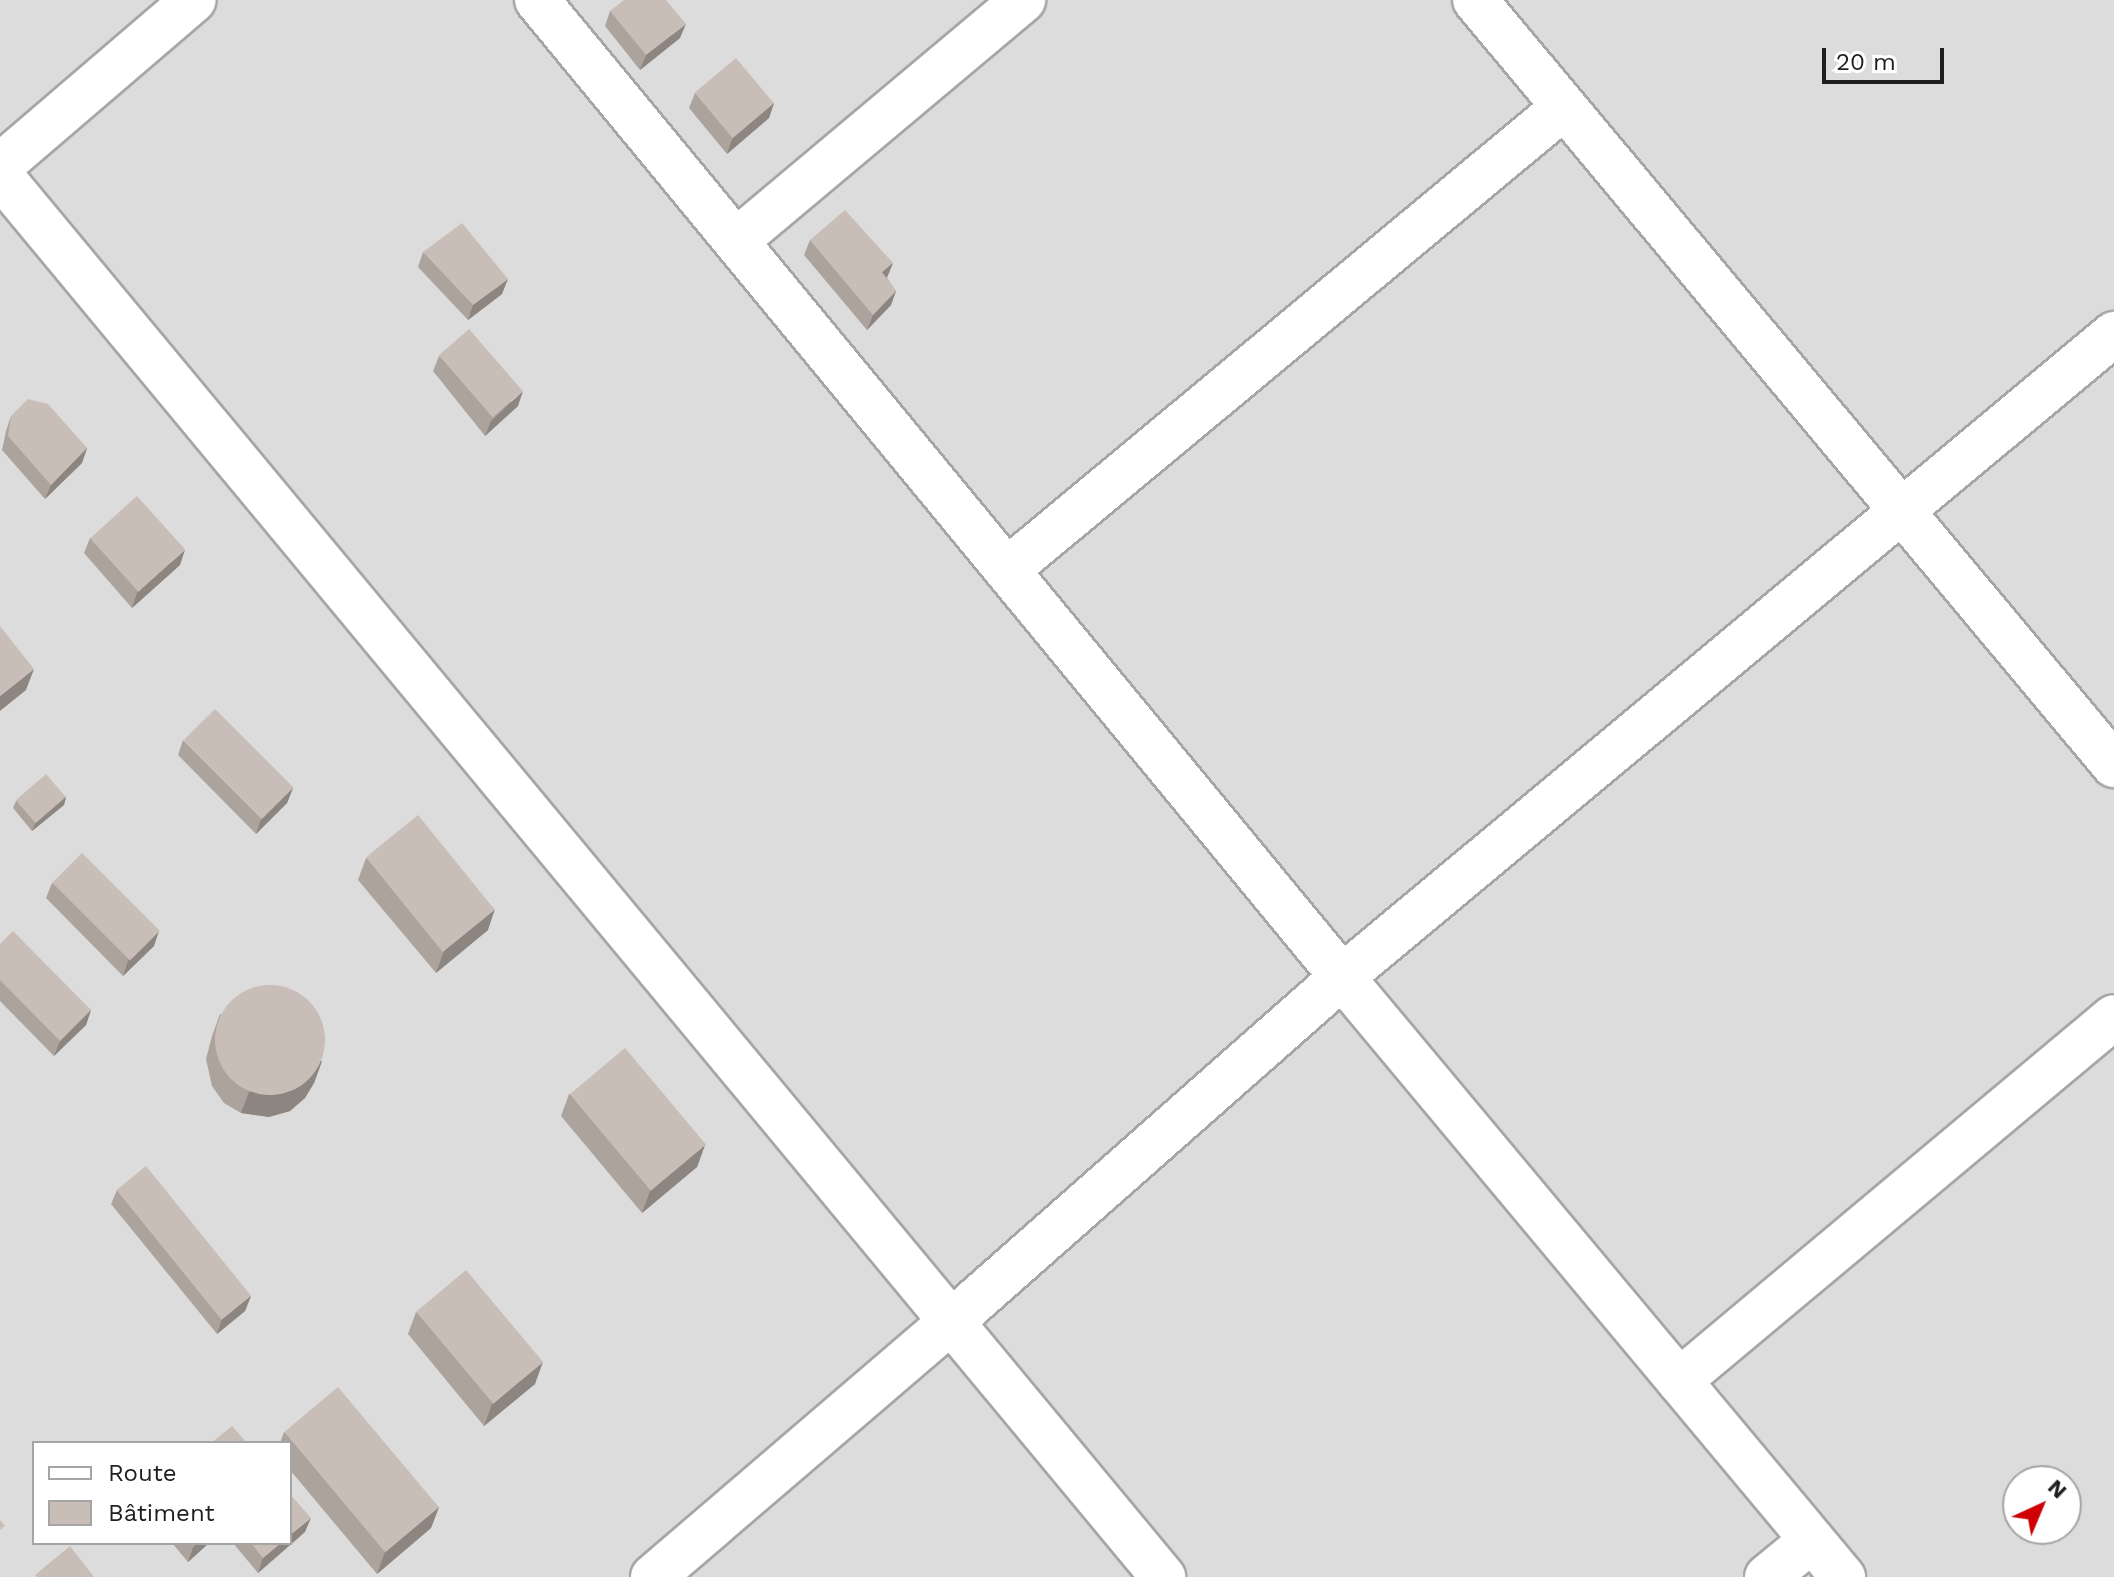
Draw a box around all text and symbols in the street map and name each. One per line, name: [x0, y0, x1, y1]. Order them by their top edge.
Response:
scale bar: [1826, 32, 1948, 82]
text: 20 m: [1836, 48, 1896, 76]
legend: [32, 1441, 292, 1545]
text: Route: [108, 1459, 177, 1487]
north arrow: [2002, 1465, 2082, 1545]
text: N: [2043, 1474, 2072, 1503]
text: Bâtiment: [108, 1499, 215, 1527]

